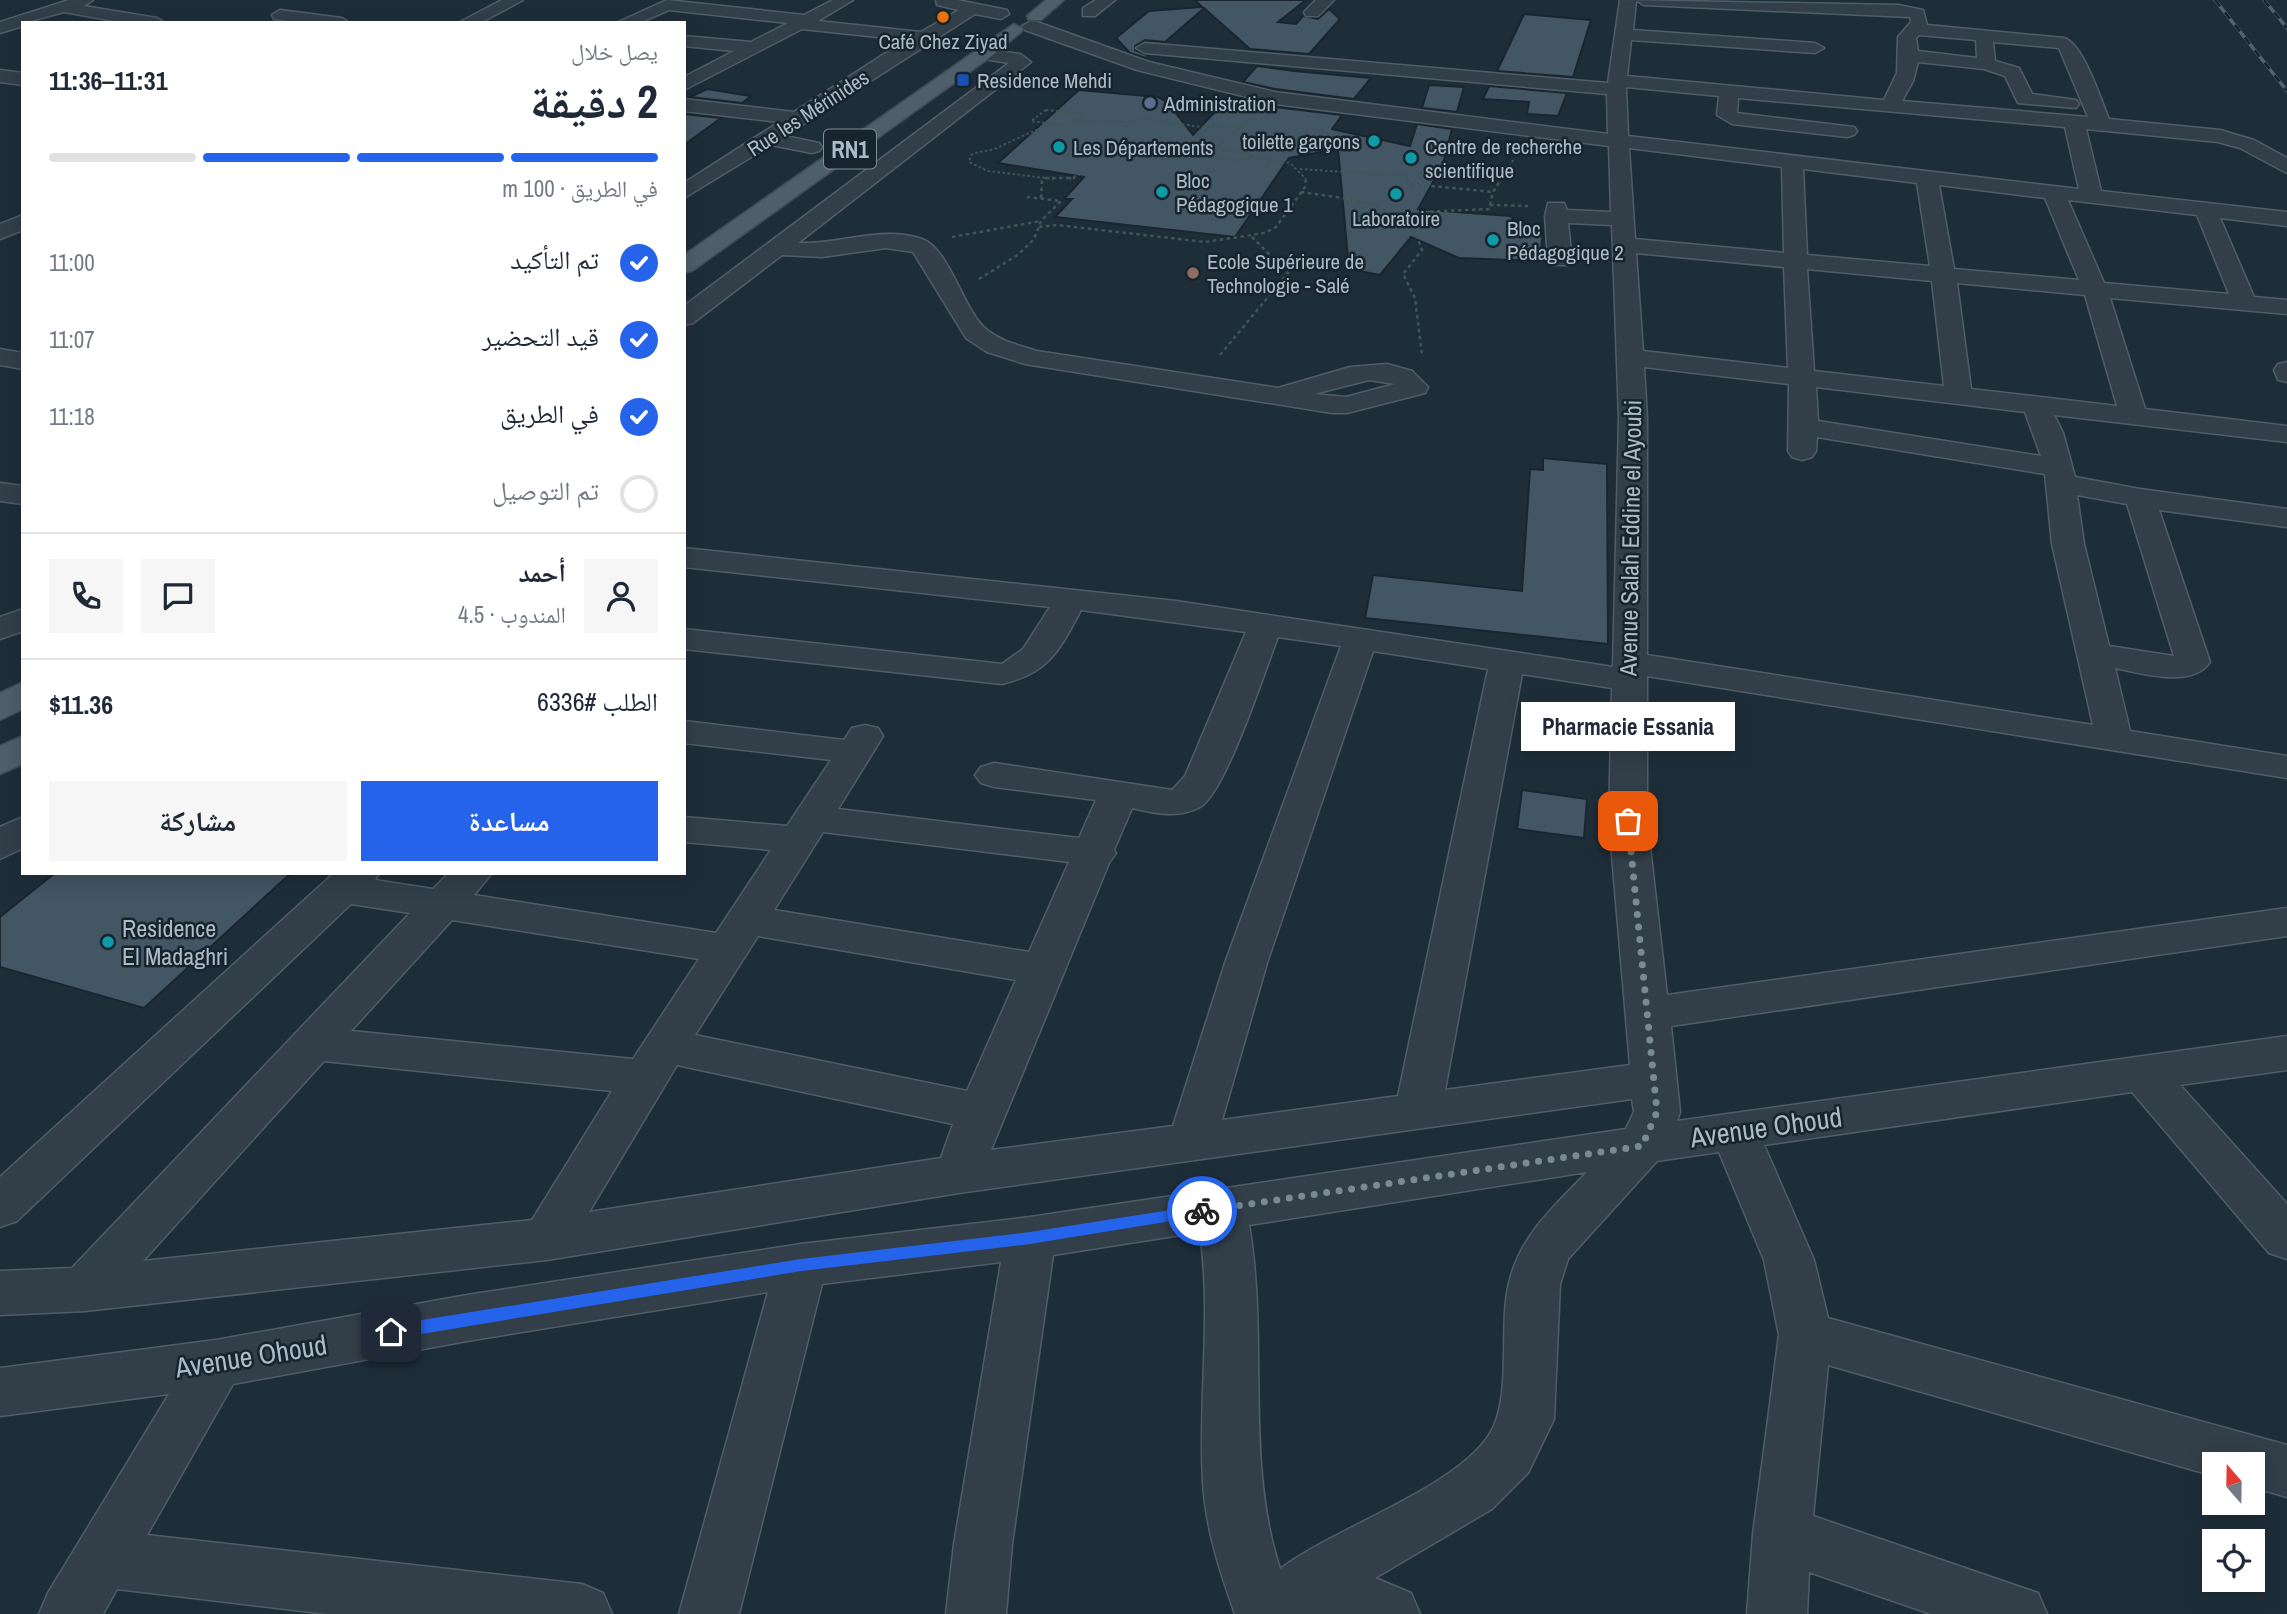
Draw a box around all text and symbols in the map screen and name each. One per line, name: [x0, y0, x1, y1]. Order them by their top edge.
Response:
marker: Café Chez Ziyad: [935, 9, 951, 25]
place label: Café Chez Ziyad: [878, 27, 1008, 56]
text: يصل خلال: [571, 36, 658, 67]
text: 11:31–11:36: [49, 63, 168, 98]
street label: Rue les Mérinides: [742, 63, 874, 163]
place label: Residence Mehdi: [977, 66, 1112, 95]
text: 2 دقيقة: [530, 70, 658, 132]
marker: Residence Mehdi: [955, 72, 971, 88]
place label: Administration: [1163, 89, 1276, 118]
marker: Administration: [1142, 95, 1158, 111]
place label: toilette garçons: [1242, 127, 1360, 156]
road number: RN1: [824, 130, 876, 168]
place label: Centre de recherche scientifique: [1425, 132, 1582, 185]
place label: Les Départements: [1073, 133, 1214, 162]
marker: toilette garçons: [1366, 133, 1382, 149]
marker: Les Départements: [1051, 139, 1067, 155]
marker: Centre de recherche scientifique: [1403, 150, 1419, 166]
place label: Bloc Pédagogique 1: [1176, 166, 1293, 219]
text: في الطريق · 100 m: [502, 173, 658, 204]
marker: Bloc Pédagogique 1: [1154, 184, 1170, 200]
marker: Laboratoire: [1388, 186, 1404, 202]
place label: Laboratoire: [1352, 204, 1440, 233]
place label: Bloc Pédagogique 2: [1507, 214, 1624, 267]
marker: Bloc Pédagogique 2: [1485, 232, 1501, 248]
text: تم التأكيد: [510, 242, 599, 277]
icon: check: [620, 244, 658, 282]
text: 11:00: [49, 247, 95, 278]
place label: Ecole Supérieure de Technologie - Salé: [1207, 247, 1364, 300]
marker: Ecole Supérieure de Technologie - Salé: [1185, 265, 1201, 281]
text: قيد التحضير: [482, 319, 599, 354]
icon: check: [620, 321, 658, 359]
text: 11:07: [49, 324, 95, 355]
text: في الطريق: [500, 396, 599, 431]
icon: check: [620, 398, 658, 436]
street label: Avenue Salah Eddine el Ayoubi: [1612, 400, 1648, 677]
text: 11:18: [49, 401, 95, 432]
text: تم التوصيل: [492, 473, 599, 508]
text: أحمد: [518, 555, 566, 590]
button: phone: [49, 559, 123, 633]
button: chat: [141, 559, 215, 633]
button: person: [584, 559, 658, 633]
text: المندوب · 4.5: [458, 599, 566, 630]
text: الطلب #6336: [537, 684, 658, 719]
text: $11.36: [49, 687, 113, 722]
callout: Pharmacie Essania: [1521, 702, 1735, 751]
text: Pharmacie Essania: [1542, 711, 1714, 742]
button: مشاركة: [49, 781, 347, 861]
button: مساعدة: [361, 781, 658, 861]
pin: [1598, 791, 1658, 851]
icon: bag: [1609, 802, 1647, 840]
place label: Residence El Madaghri: [122, 912, 228, 972]
marker: Residence El Madaghri: [100, 934, 116, 950]
street label: Avenue Ohoud: [1687, 1098, 1844, 1157]
courier: [1167, 1176, 1237, 1246]
icon: bike: [1183, 1192, 1221, 1230]
pin: [361, 1302, 421, 1362]
icon: home: [372, 1313, 410, 1351]
street label: Avenue Ohoud: [172, 1325, 329, 1387]
north arrow: [2202, 1452, 2264, 1516]
map controls: [2202, 1452, 2265, 1592]
button: locate: [2202, 1529, 2265, 1592]

